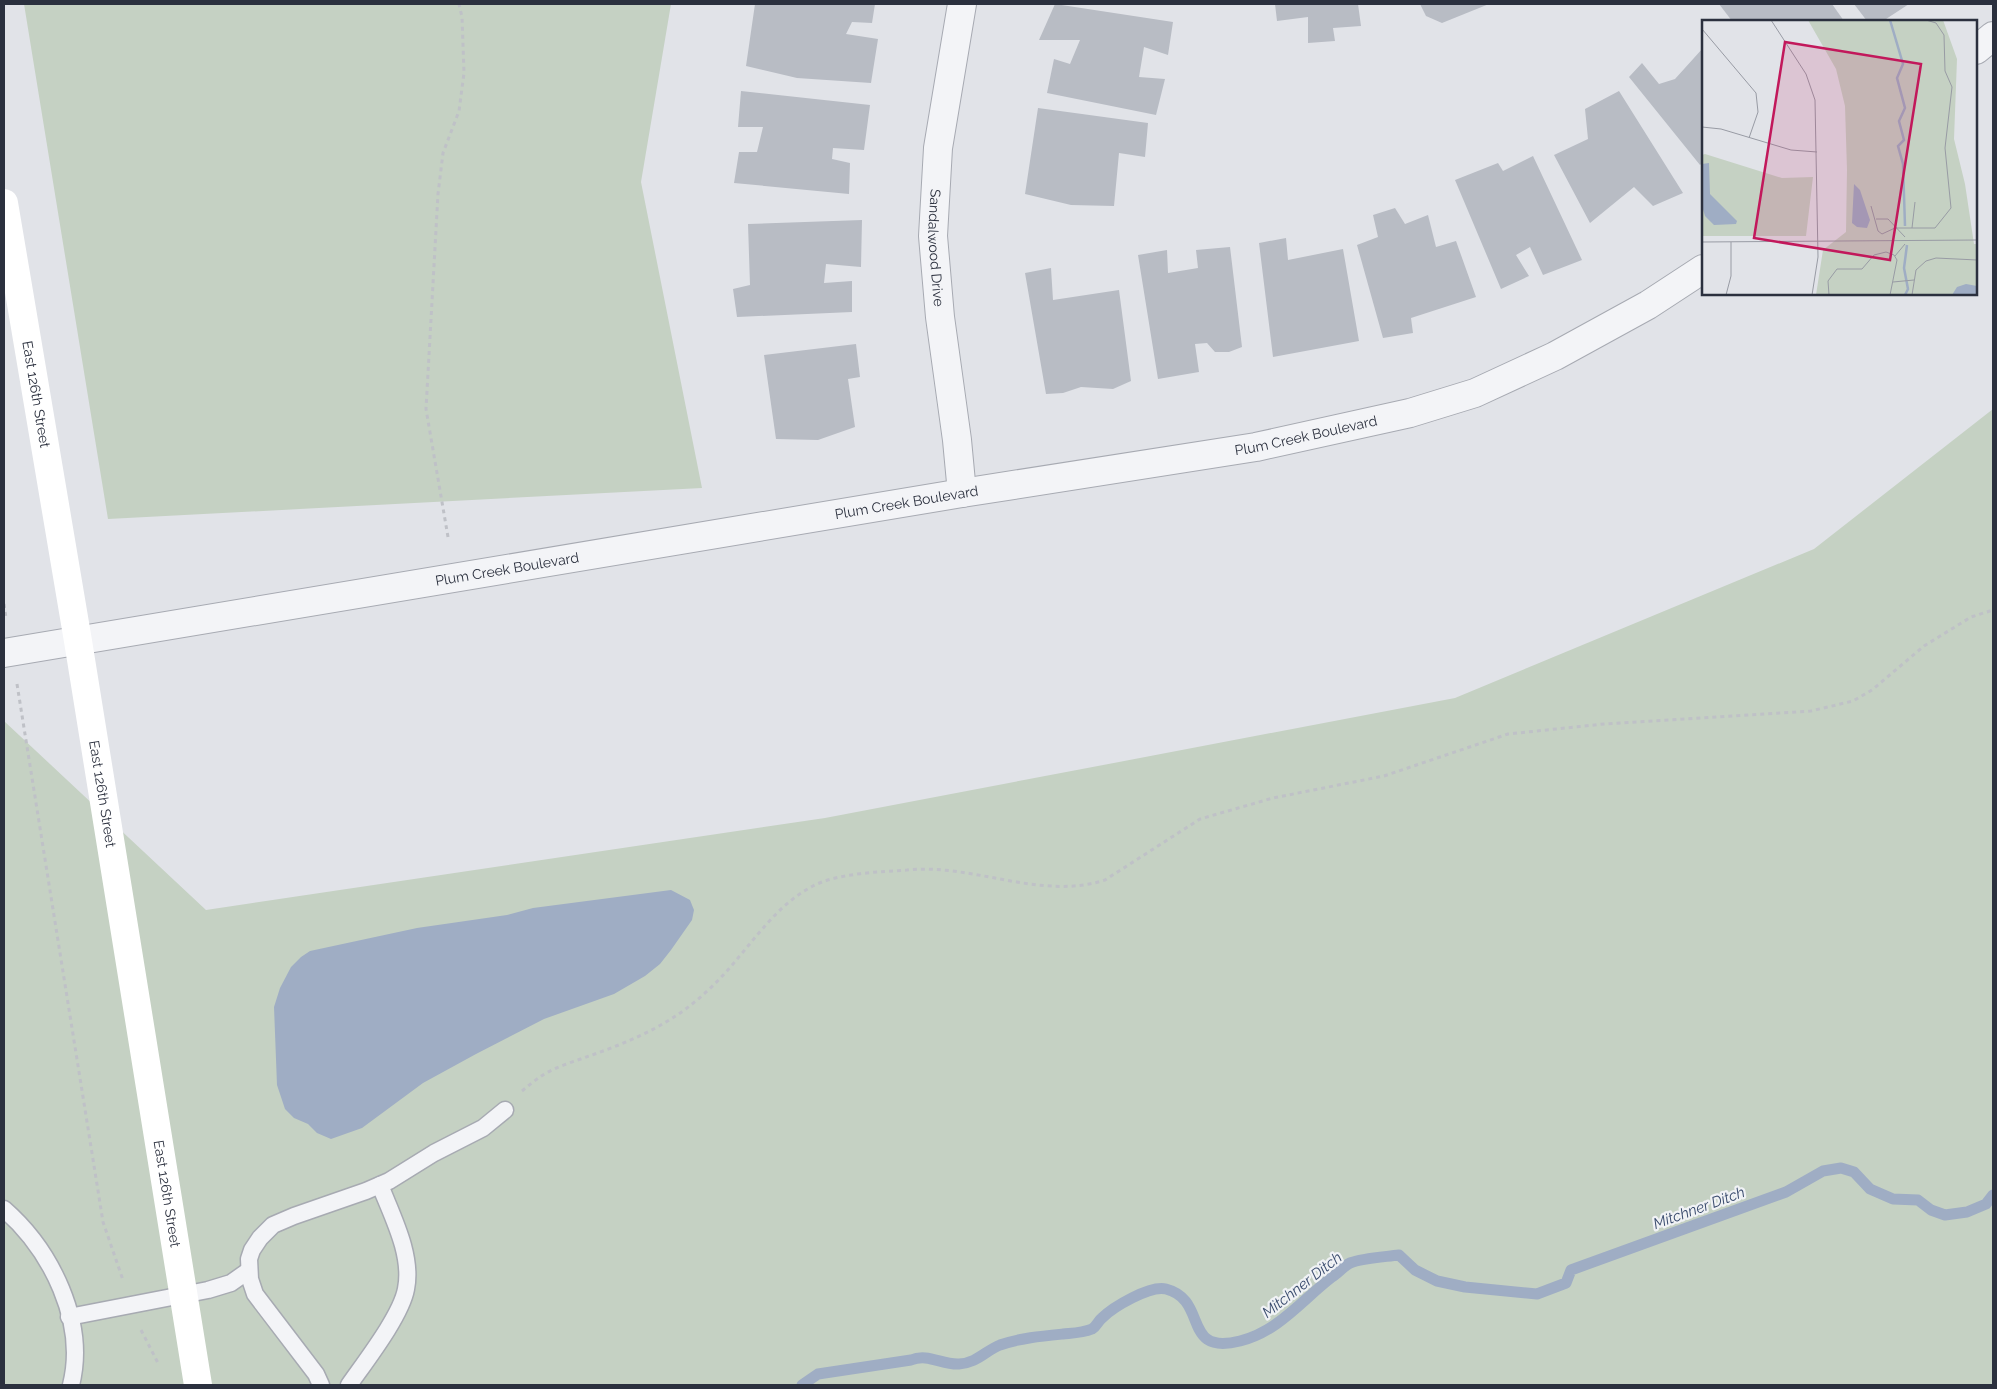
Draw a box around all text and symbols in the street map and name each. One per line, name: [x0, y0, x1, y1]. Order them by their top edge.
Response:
inset map: [1702, 20, 1977, 295]
street label: Sandalwood Drive: [925, 189, 947, 307]
street label: East 126th Street: [19, 340, 53, 449]
street label: Plum Creek Boulevard: [1234, 413, 1379, 458]
street label: Plum Creek Boulevard: [834, 483, 979, 522]
street label: Plum Creek Boulevard: [434, 549, 580, 589]
street label: East 126th Street: [86, 739, 119, 849]
street label: East 126th Street: [151, 1139, 184, 1249]
water label: Mitchner Ditch: [1651, 1183, 1747, 1233]
water label: Mitchner Ditch: [1259, 1248, 1345, 1322]

